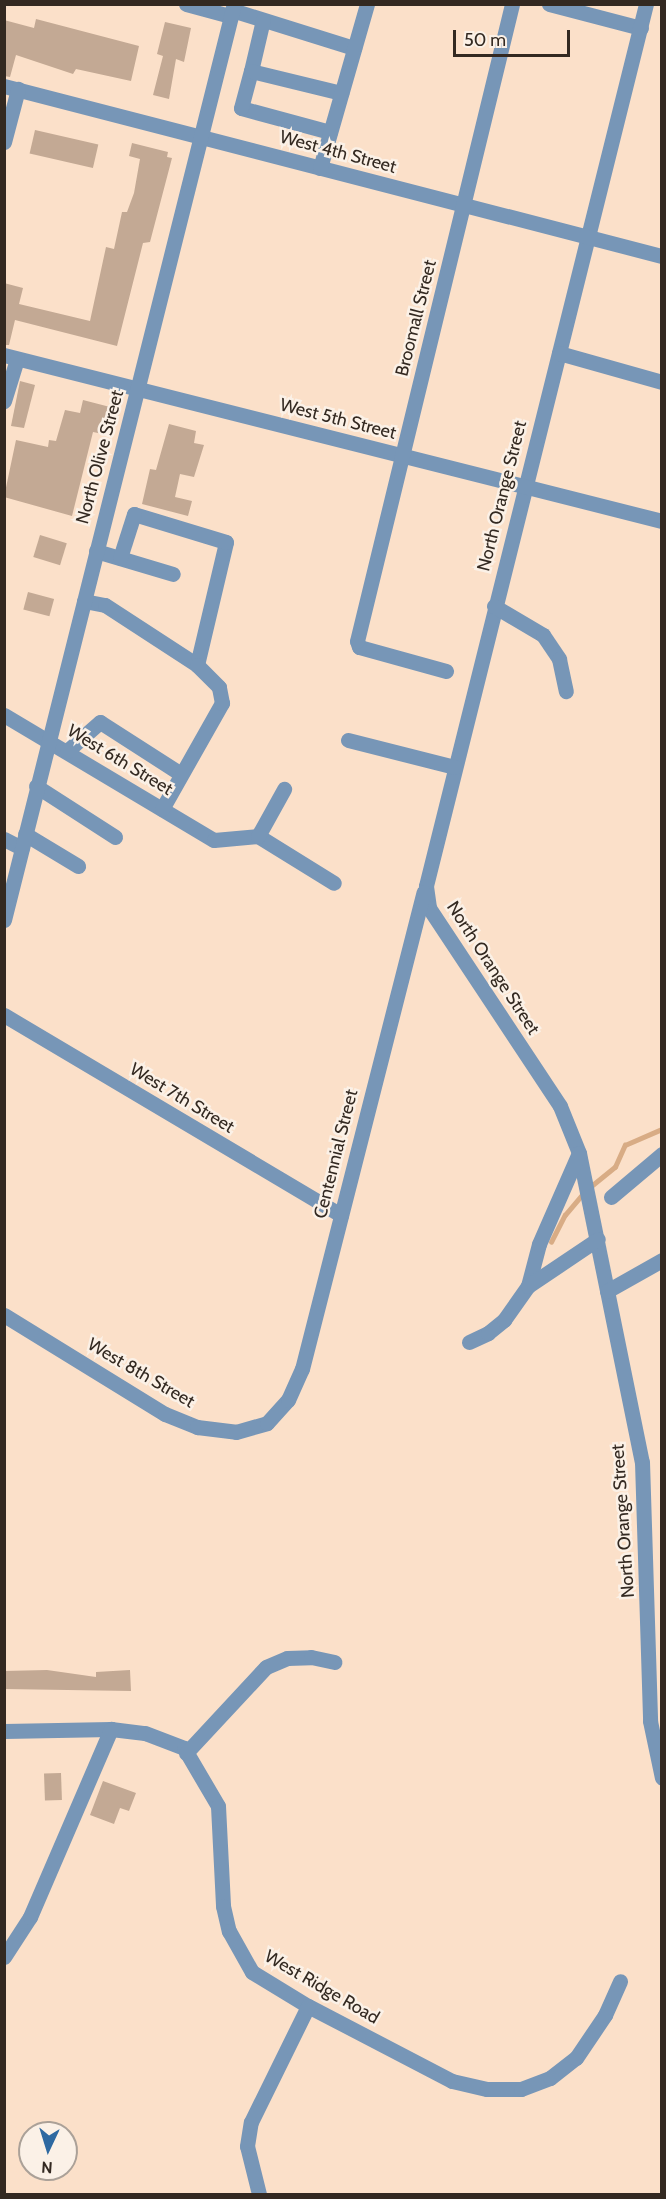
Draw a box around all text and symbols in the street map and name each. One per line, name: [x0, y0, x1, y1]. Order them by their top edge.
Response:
scale bar: [456, 18, 573, 56]
text: 50 m: [464, 29, 506, 51]
street label: West 4th Street: [277, 126, 399, 178]
street label: Broomall Street: [391, 258, 441, 378]
street label: North Olive Street: [72, 388, 128, 526]
street label: West 5th Street: [278, 394, 398, 444]
street label: North Orange Street: [473, 418, 531, 574]
street label: West 6th Street: [63, 720, 177, 800]
street label: North Orange Street: [442, 897, 544, 1039]
street label: West 7th Street: [126, 1058, 238, 1138]
street label: Centennial Street: [310, 1087, 362, 1221]
street label: West 8th Street: [84, 1334, 198, 1412]
street label: North Orange Street: [607, 1443, 639, 1599]
street label: West Ridge Road: [261, 1945, 383, 2029]
north arrow: [18, 2121, 78, 2181]
text: N: [41, 2158, 53, 2177]

